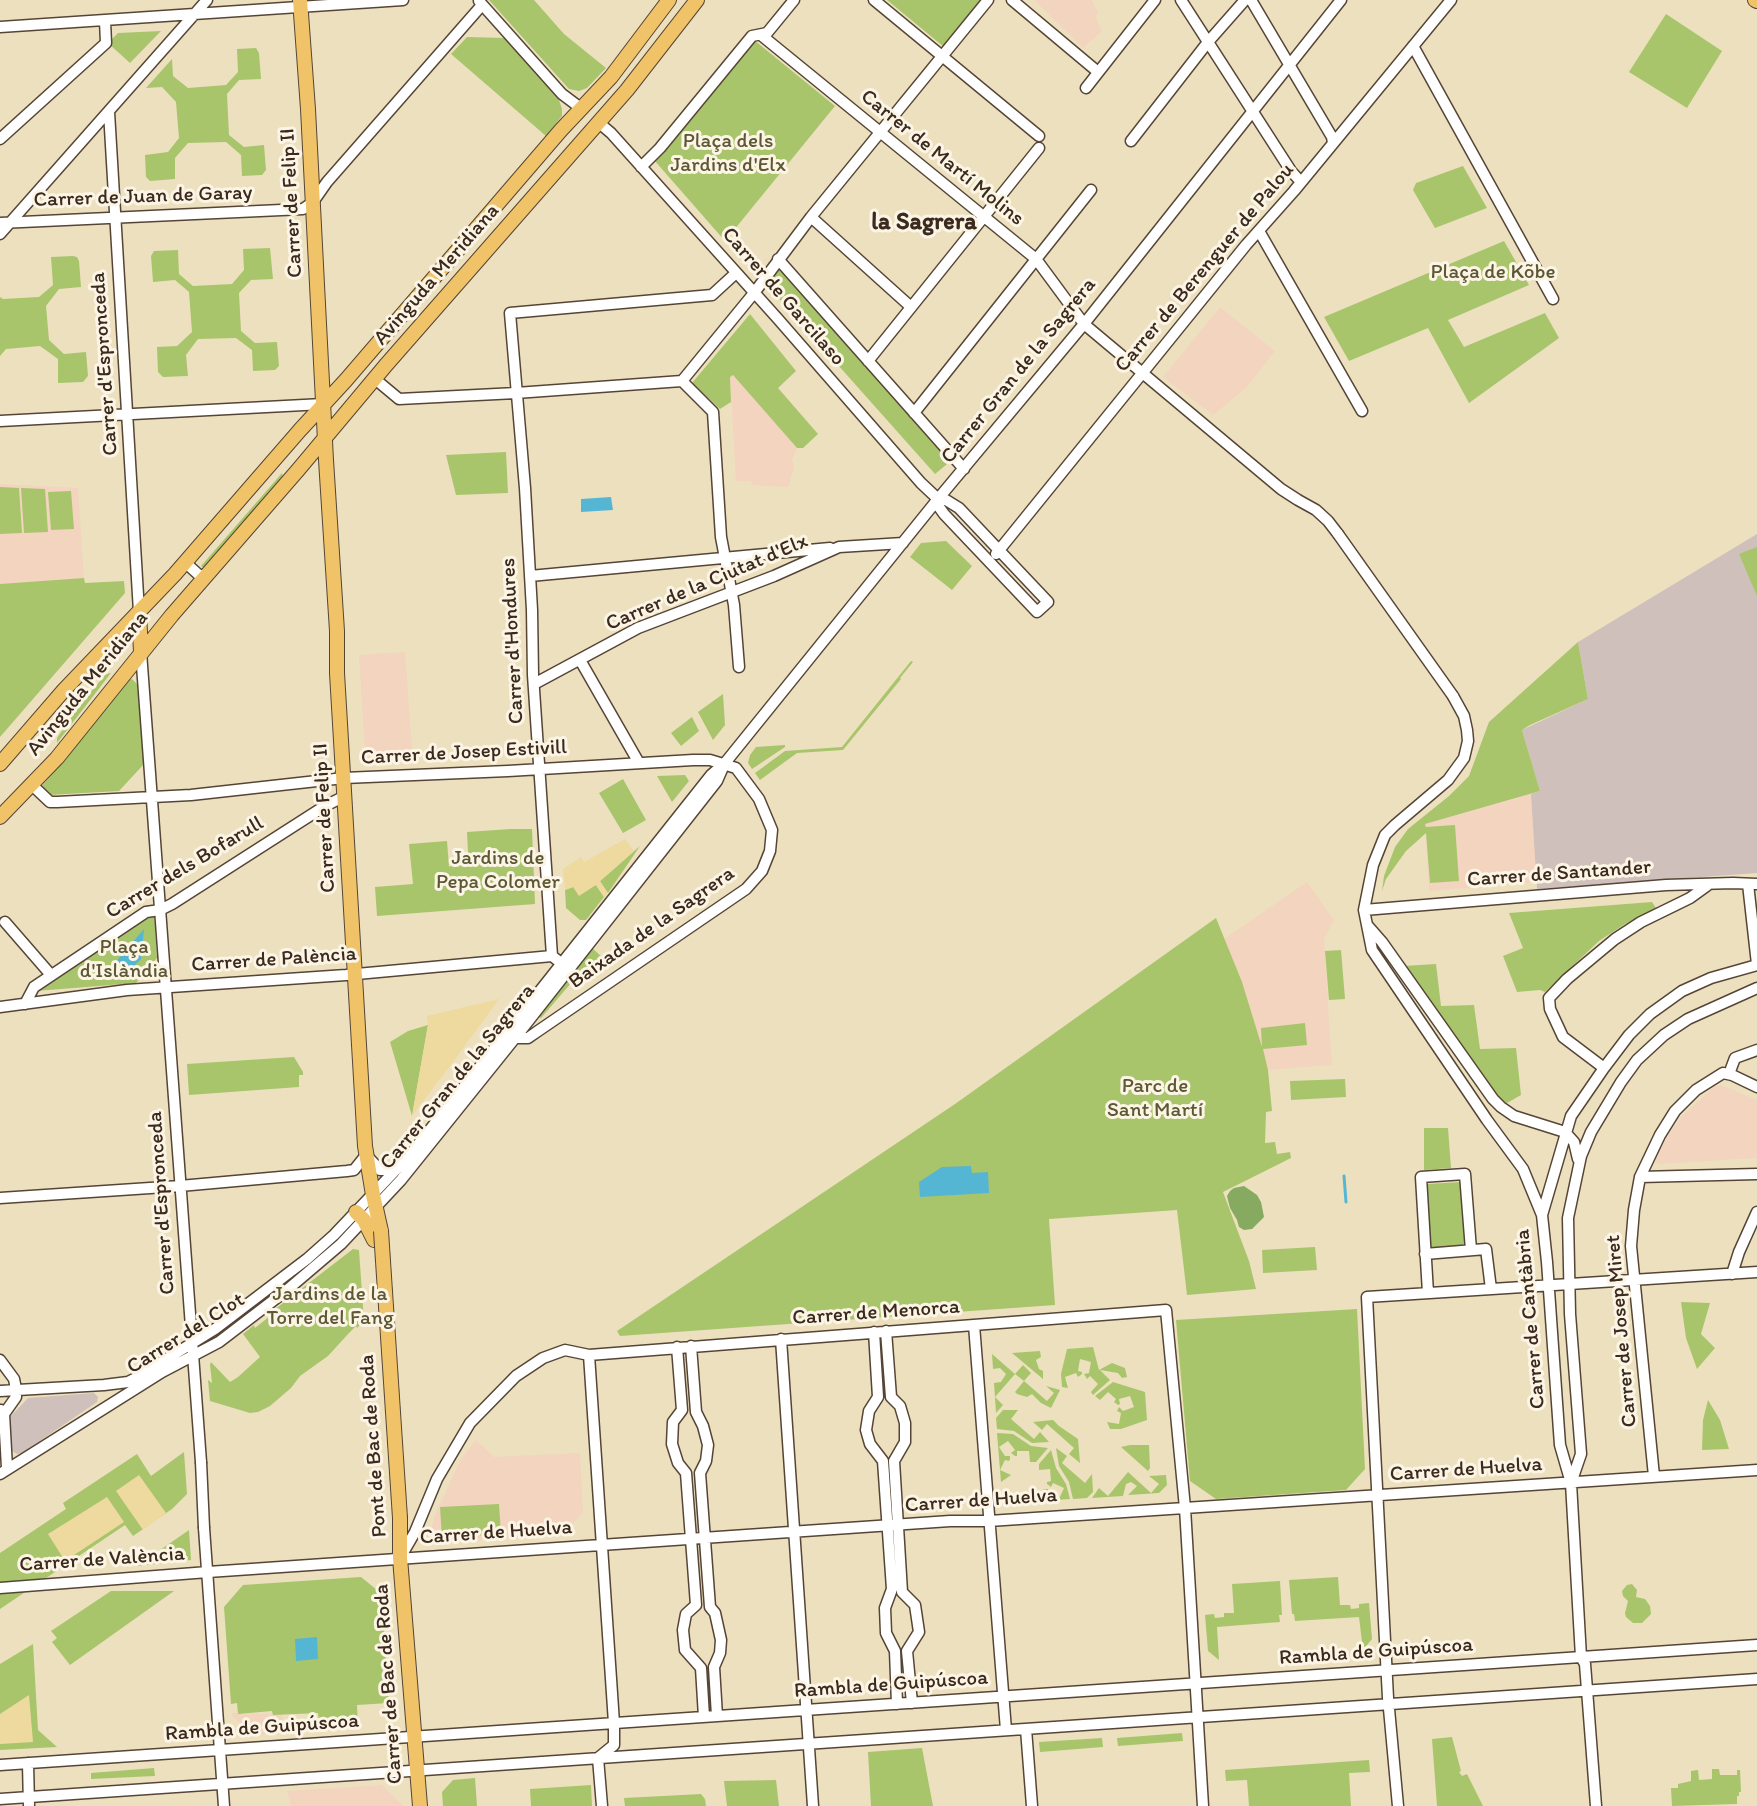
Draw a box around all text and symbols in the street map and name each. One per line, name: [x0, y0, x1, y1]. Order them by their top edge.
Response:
street label: Carrer de Martí Molins: [855, 84, 1029, 232]
street label: Carrer de Felip II: [275, 128, 309, 278]
park label: Plaça dels Jardins d'Elx: [670, 129, 786, 179]
street label: Carrer de Berenguer de Palou: [1110, 158, 1300, 378]
street label: Carrer de Juan de Garay: [33, 181, 253, 213]
street label: Avinguda Meridiana: [369, 199, 505, 351]
district label: la Sagrera: [871, 209, 977, 237]
street label: Carrer de Garcilaso: [716, 222, 850, 372]
park label: Plaça de Kõbe: [1430, 260, 1556, 286]
street label: Carrer d'Espronceda: [86, 271, 124, 457]
street label: Carrer Gran de la Sagrera: [936, 273, 1102, 469]
street label: Carrer de la Ciutat d'Elx: [602, 529, 812, 637]
street label: Carrer d'Hondures: [496, 557, 530, 725]
street label: Avinguda Meridiana: [22, 607, 154, 761]
street label: Carrer de Josep Estivill: [360, 735, 568, 771]
street label: Carrer de Felip II: [308, 743, 342, 893]
street label: Carrer dels Bofarull: [102, 811, 268, 925]
park label: Jardins de Pepa Colomer: [436, 846, 560, 896]
street label: Carrer de Santander: [1466, 855, 1652, 893]
street label: Baixada de la Sagrera: [564, 861, 740, 995]
park label: Plaça d'Islàndia: [80, 935, 168, 985]
street label: Carrer de Palència: [191, 942, 357, 978]
street label: Carrer Gran de la Sagrera: [375, 979, 541, 1175]
park label: Parc de Sant Martí: [1107, 1074, 1203, 1124]
street label: Carrer d'Espronceda: [143, 1110, 181, 1296]
street label: Carrer de Cantàbria: [1511, 1228, 1551, 1410]
street label: Carrer de Josep Miret: [1601, 1234, 1643, 1428]
park label: Jardins de la Torre del Fang: [266, 1282, 394, 1332]
street label: Carrer del Clot: [123, 1288, 249, 1380]
street label: Carrer de Menorca: [791, 1295, 961, 1331]
street label: Pont de Bac de Roda: [355, 1354, 393, 1538]
street label: Carrer de Huelva: [1389, 1452, 1543, 1488]
street label: Carrer de Huelva: [904, 1483, 1058, 1519]
street label: Carrer de Huelva: [419, 1515, 573, 1551]
street label: Carrer de València: [18, 1542, 186, 1578]
street label: Carrer de Bac de Roda: [369, 1583, 409, 1785]
street label: Rambla de Guipúscoa: [1278, 1633, 1474, 1671]
street label: Rambla de Guipúscoa: [793, 1666, 989, 1704]
street label: Rambla de Guipúscoa: [164, 1709, 360, 1747]

